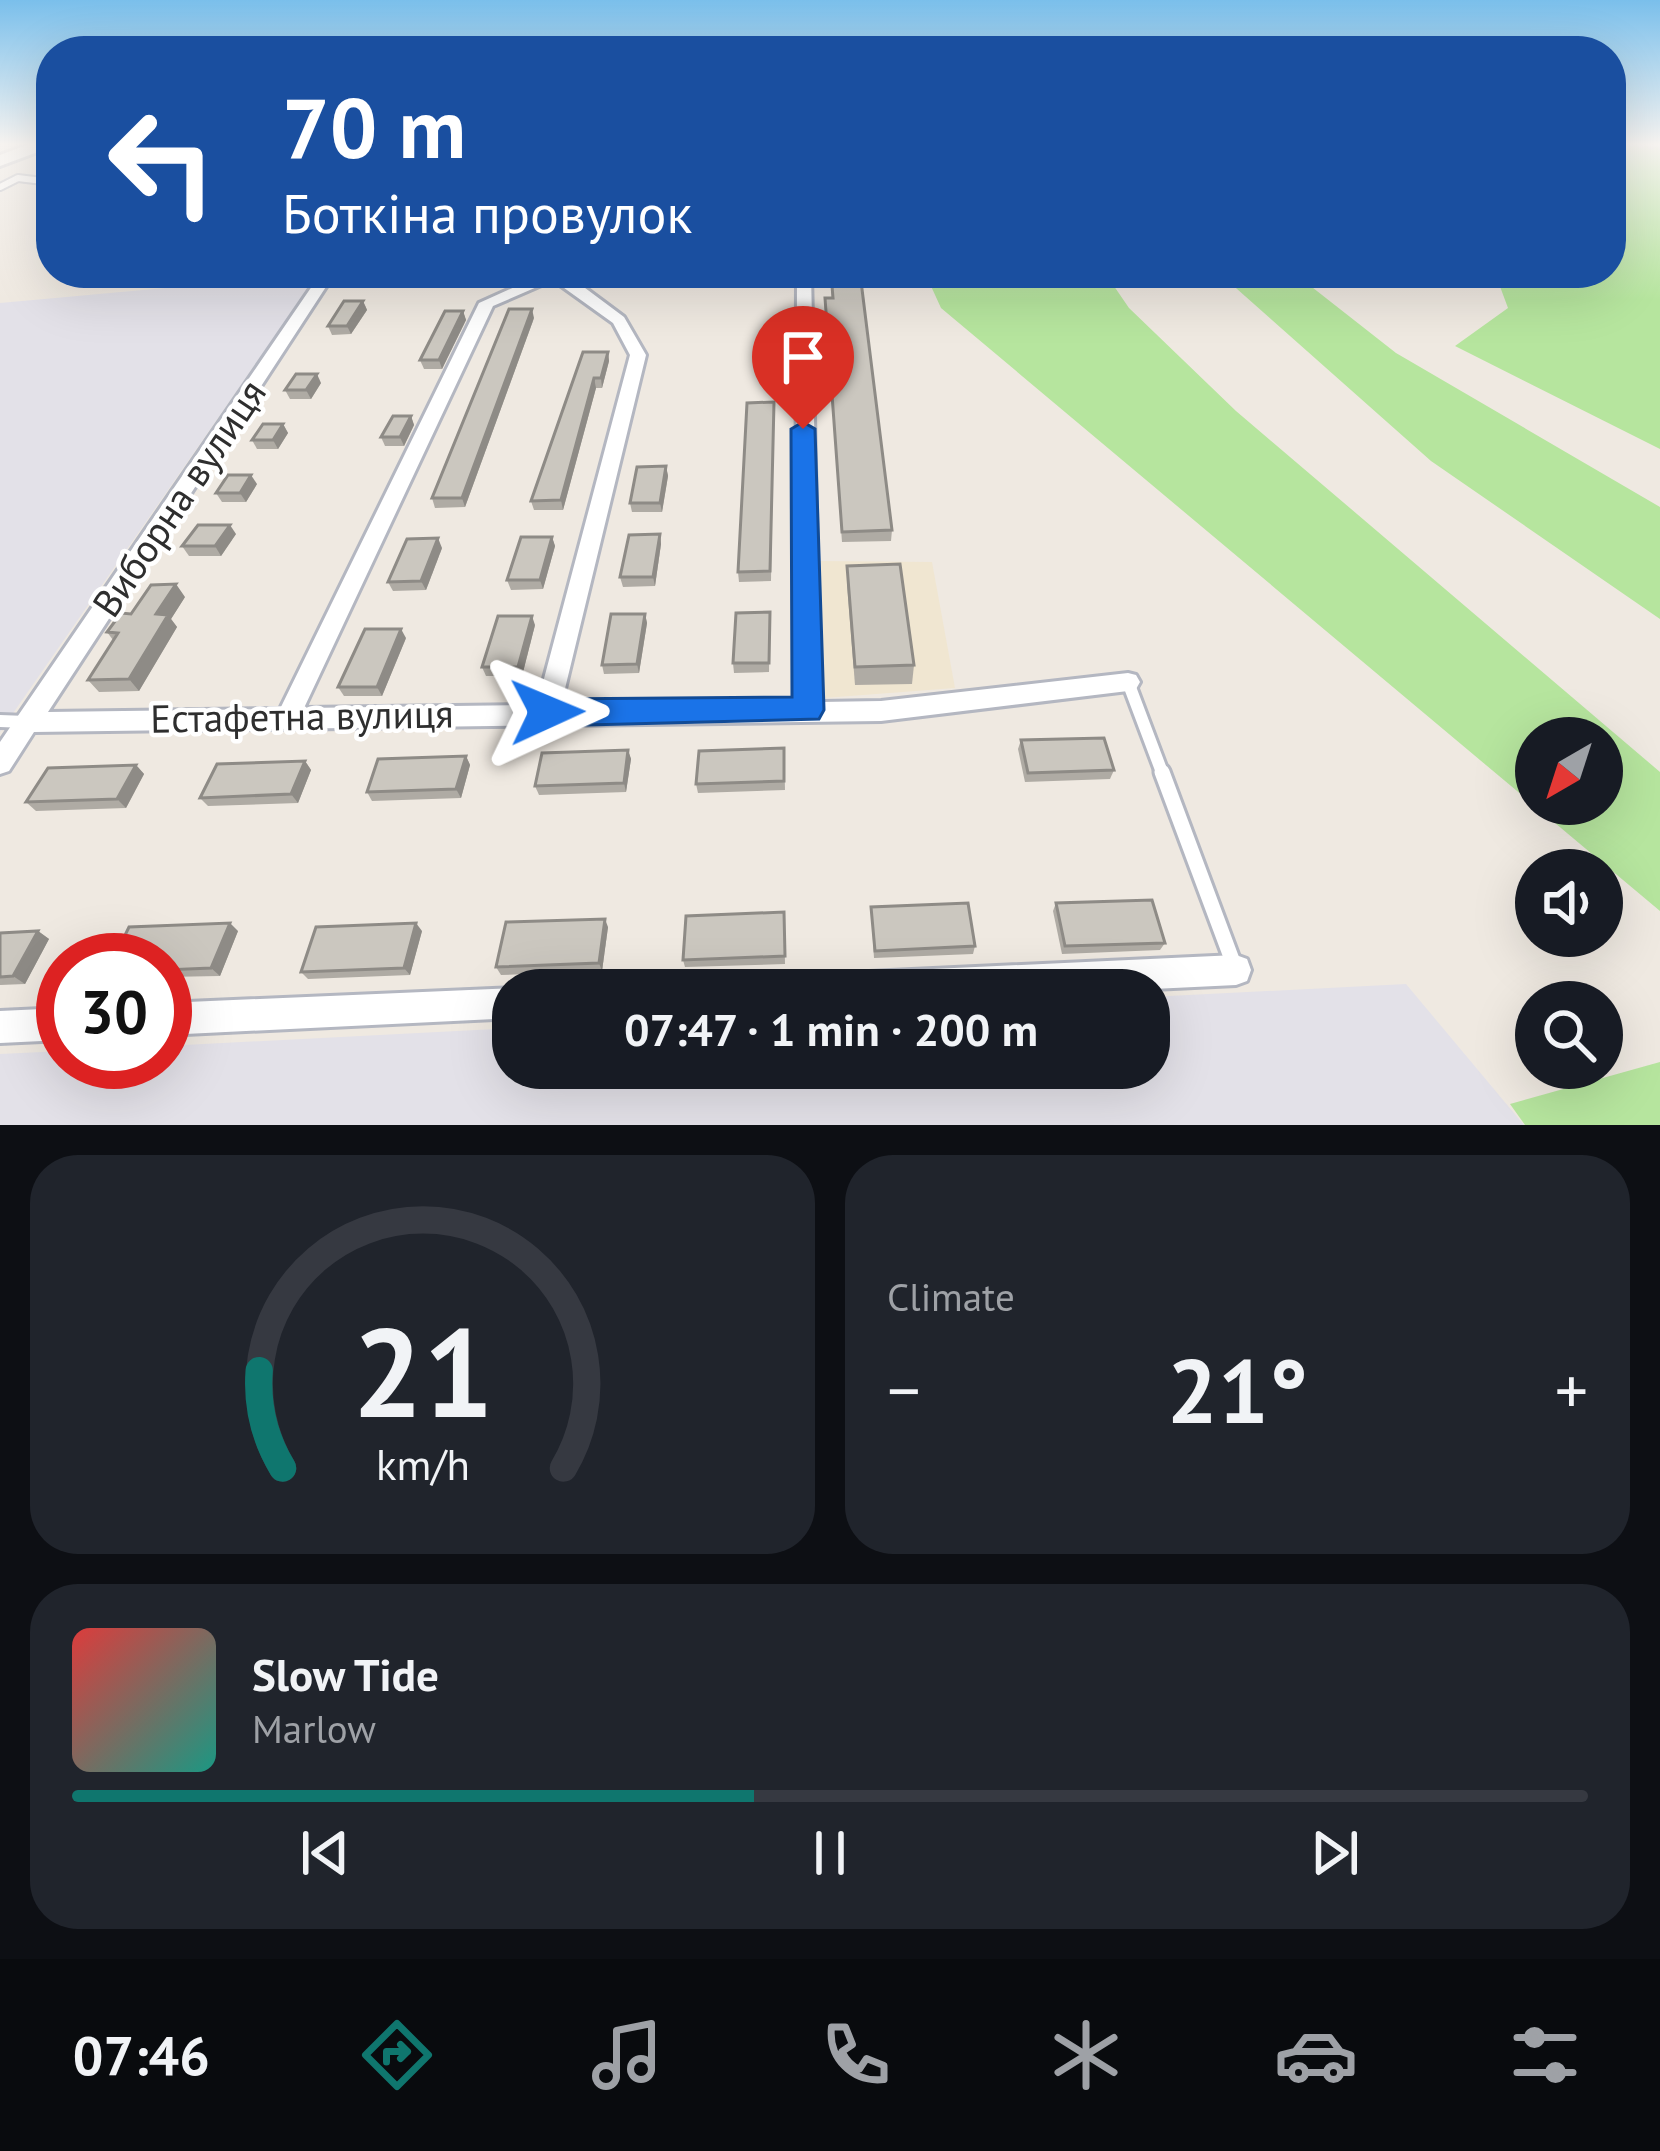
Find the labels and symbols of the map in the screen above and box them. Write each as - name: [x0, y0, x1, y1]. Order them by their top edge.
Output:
- pin: [752, 306, 854, 429]
- street label: Виборна вулиця: [80, 369, 277, 626]
- position arrow: [484, 649, 610, 775]
- street label: Естафетна вулиця: [150, 687, 454, 744]
- north arrow: [1515, 717, 1623, 825]
- speed limit sign: 30: [36, 933, 192, 1089]

